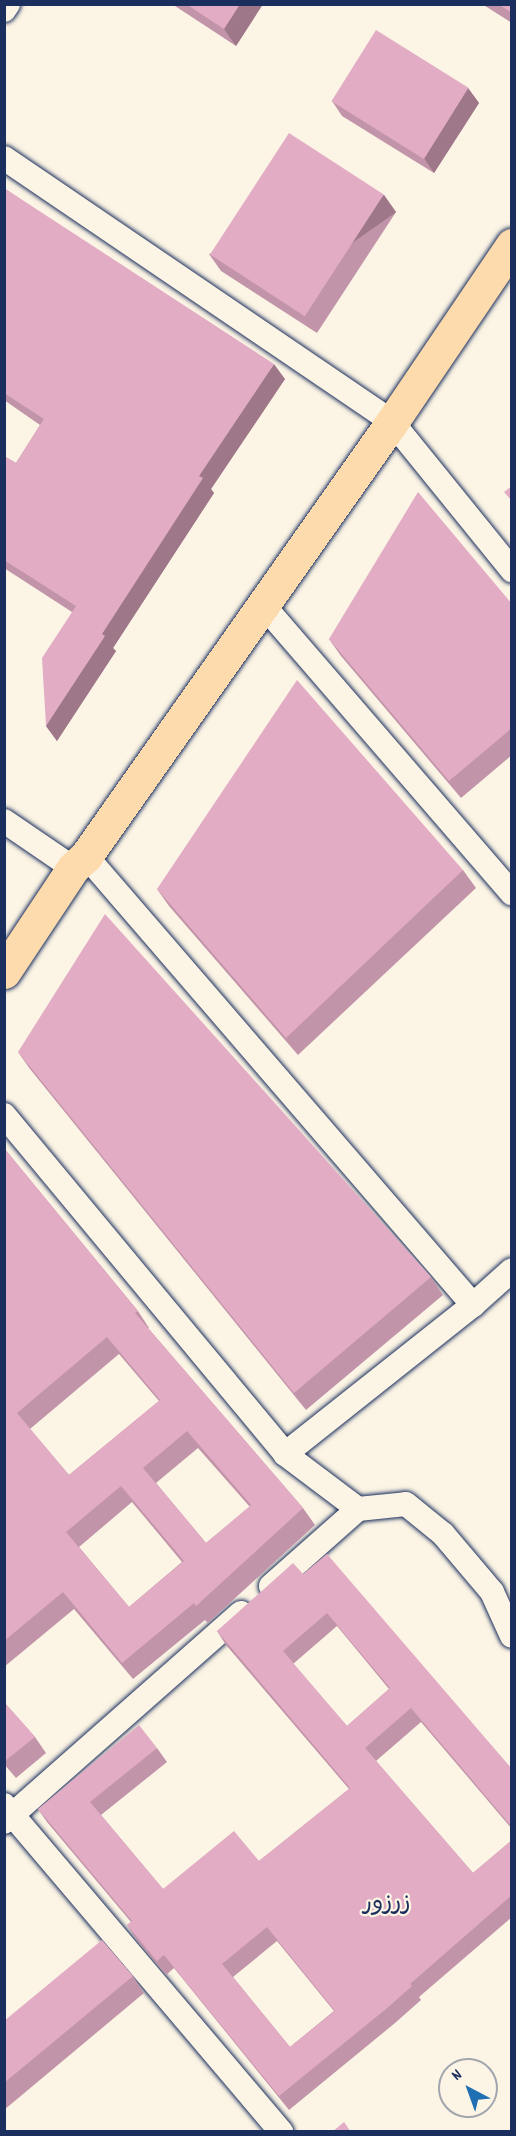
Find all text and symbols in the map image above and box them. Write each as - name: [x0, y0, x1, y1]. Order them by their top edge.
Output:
- district label: زرزور: [363, 1891, 411, 1919]
- north arrow: [438, 2058, 498, 2118]
- text: N: [447, 2064, 468, 2087]

